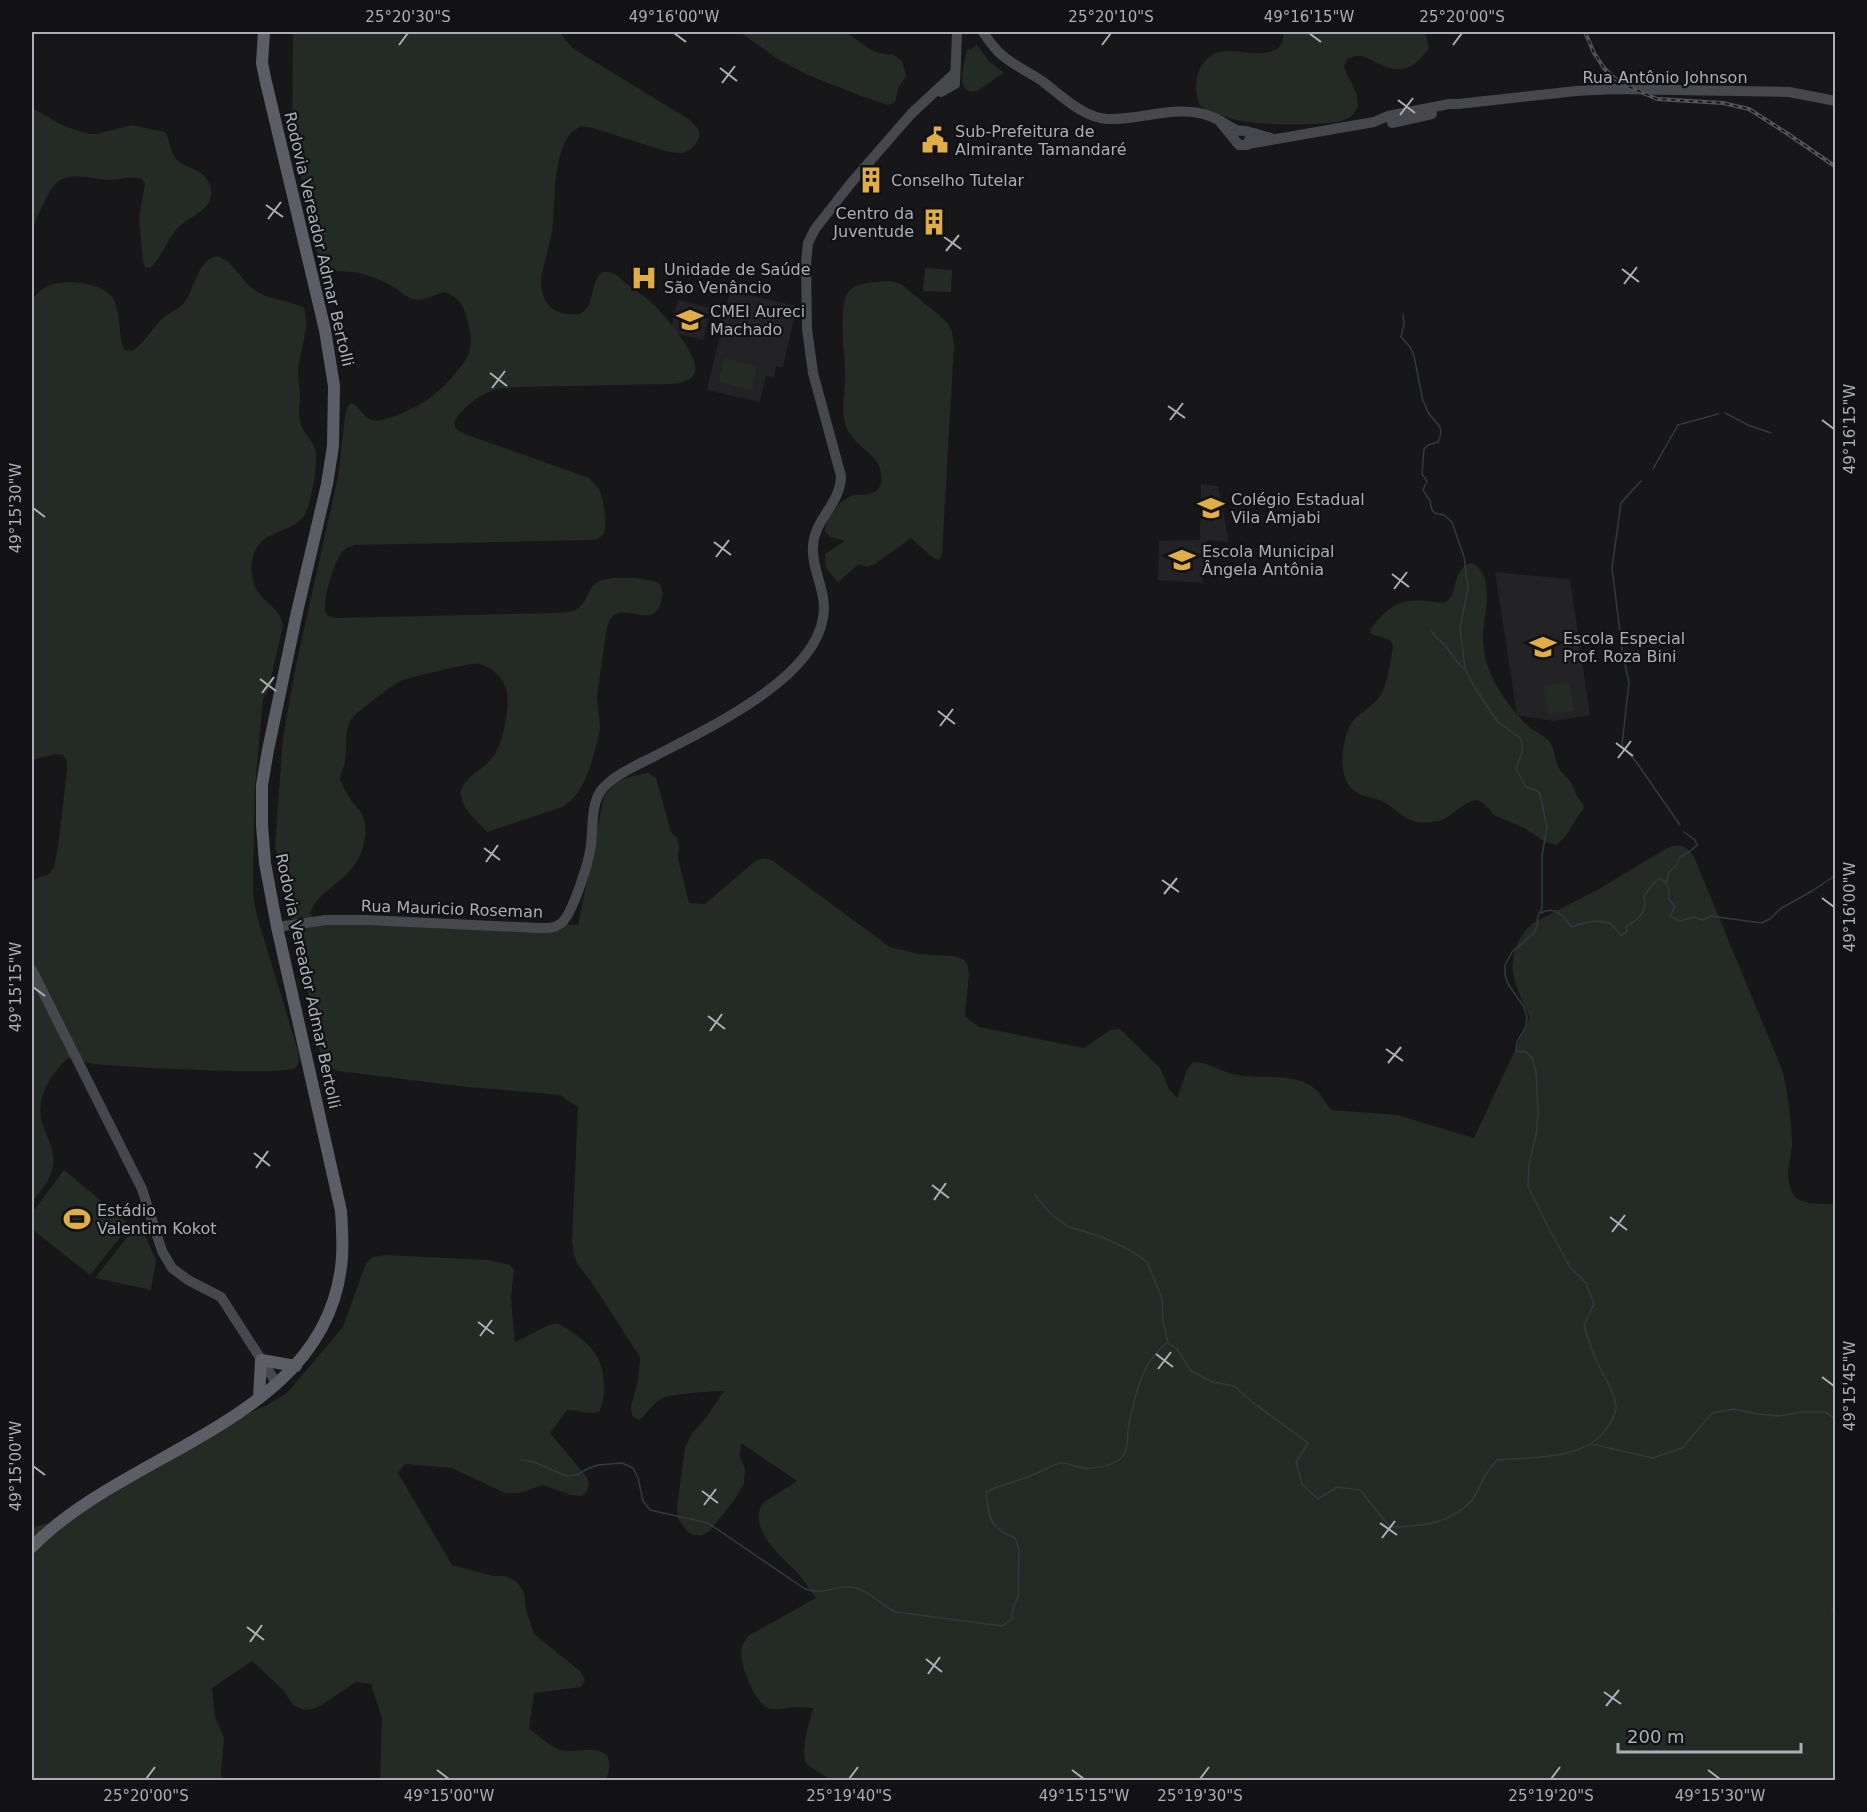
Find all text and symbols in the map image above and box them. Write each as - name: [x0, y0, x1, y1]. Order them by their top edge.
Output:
- text: 25°20'30"S: [365, 8, 451, 26]
- text: 49°16'00"W: [629, 8, 719, 26]
- text: 25°20'10"S: [1068, 8, 1154, 26]
- text: 49°16'15"W: [1264, 8, 1354, 26]
- text: 25°20'00"S: [1419, 8, 1505, 26]
- street label: Rua Antônio Johnson: [1582, 68, 1748, 87]
- street label: Rodovia Vereador Admar Bertolli: [280, 110, 358, 368]
- place label: Sub-Prefeitura de Almirante Tamandaré: [955, 122, 1127, 159]
- public building icon: Sub-Prefeitura de Almirante Tamandaré: [920, 125, 950, 155]
- building icon: Conselho Tutelar: [856, 165, 886, 195]
- place label: Conselho Tutelar: [891, 171, 1025, 190]
- place label: Centro da Juventude: [832, 204, 914, 241]
- building icon: Centro da Juventude: [919, 207, 949, 237]
- place label: Unidade de Saúde São Venâncio: [664, 260, 811, 297]
- hospital icon: Unidade de Saúde São Venâncio: [629, 263, 659, 293]
- place label: CMEI Aureci Machado: [710, 302, 805, 339]
- school or university icon: CMEI Aureci Machado: [675, 305, 705, 335]
- text: 49°16'15"W: [1841, 384, 1859, 474]
- text: 49°15'30"W: [7, 463, 25, 553]
- place label: Colégio Estadual Vila Amjabi: [1231, 490, 1365, 527]
- school or university icon: Colégio Estadual Vila Amjabi: [1196, 493, 1226, 523]
- place label: Escola Municipal Ângela Antônia: [1202, 542, 1335, 579]
- school or university icon: Escola Municipal Ângela Antônia: [1167, 545, 1197, 575]
- place label: Escola Especial Prof. Roza Bini: [1563, 629, 1685, 666]
- school or university icon: Escola Especial Prof. Roza Bini: [1528, 632, 1558, 662]
- street label: Rodovia Vereador Admar Bertolli: [272, 852, 344, 1110]
- text: 49°16'00"W: [1841, 862, 1859, 952]
- street label: Rua Mauricio Roseman: [361, 896, 543, 922]
- text: 49°15'15"W: [7, 942, 25, 1032]
- place label: Estádio Valentim Kokot: [97, 1201, 217, 1238]
- sports icon: Estádio Valentim Kokot: [62, 1204, 92, 1234]
- text: 49°15'45"W: [1841, 1341, 1859, 1431]
- text: 49°15'00"W: [7, 1421, 25, 1511]
- scale bar: [1618, 1716, 1801, 1754]
- text: 200 m: [1627, 1726, 1685, 1747]
- text: 25°20'00"S: [103, 1787, 189, 1805]
- text: 49°15'00"W: [404, 1787, 494, 1805]
- text: 25°19'40"S: [806, 1787, 892, 1805]
- text: 49°15'15"W: [1039, 1787, 1129, 1805]
- text: 25°19'30"S: [1157, 1787, 1243, 1805]
- text: 25°19'20"S: [1508, 1787, 1594, 1805]
- text: 49°15'30"W: [1675, 1787, 1765, 1805]

